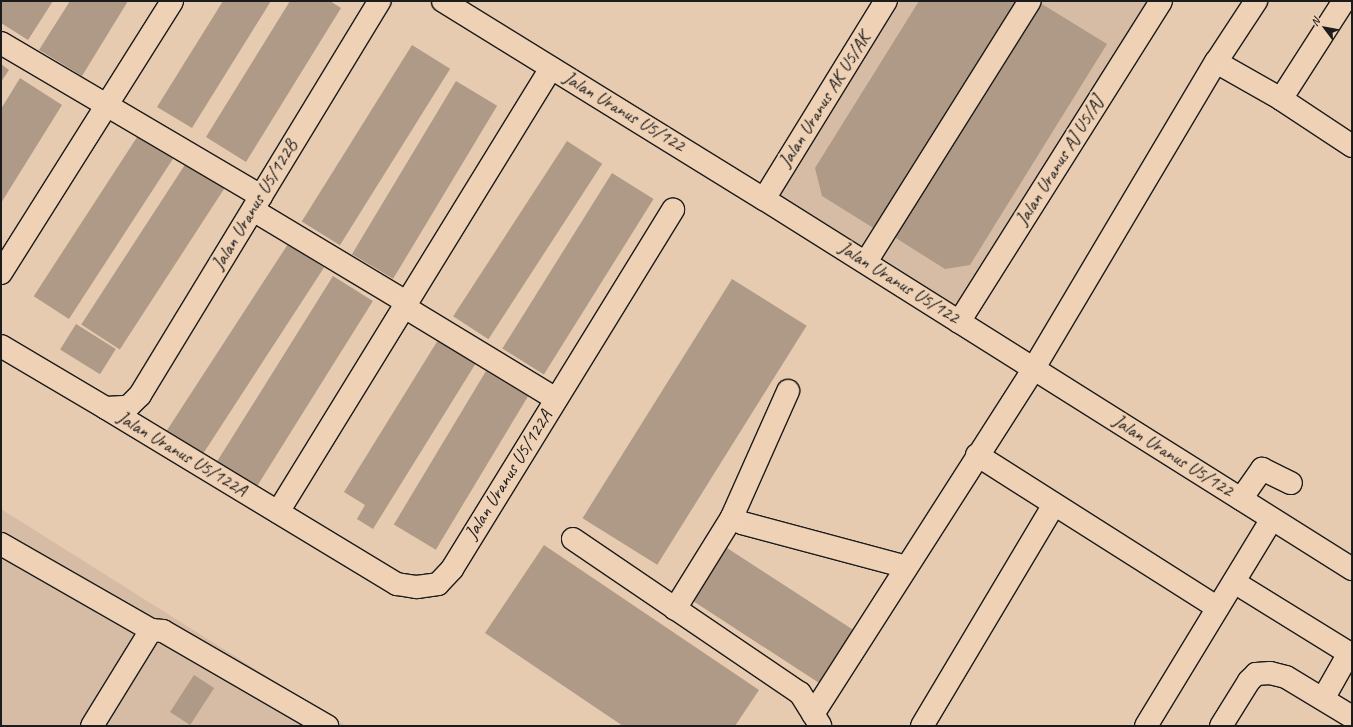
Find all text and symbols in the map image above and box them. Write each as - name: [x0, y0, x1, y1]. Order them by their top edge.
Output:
- north arrow: [1305, 8, 1345, 48]
- text: N: [1307, 15, 1323, 28]
- street label: Jalan Uranus AK U5/AK: [774, 28, 876, 172]
- street label: Jalan Uranus U5/122: [559, 67, 689, 157]
- street label: Jalan Uranus AJ U5/AJ: [1011, 92, 1109, 230]
- street label: Jalan Uranus U5/122B: [207, 135, 303, 275]
- street label: Jalan Uranus U5/122: [834, 237, 964, 329]
- street label: Jalan Uranus U5/122A: [113, 406, 251, 502]
- street label: Jalan Uranus U5/122A: [460, 406, 558, 544]
- street label: Jalan Uranus U5/122: [1108, 410, 1238, 502]

